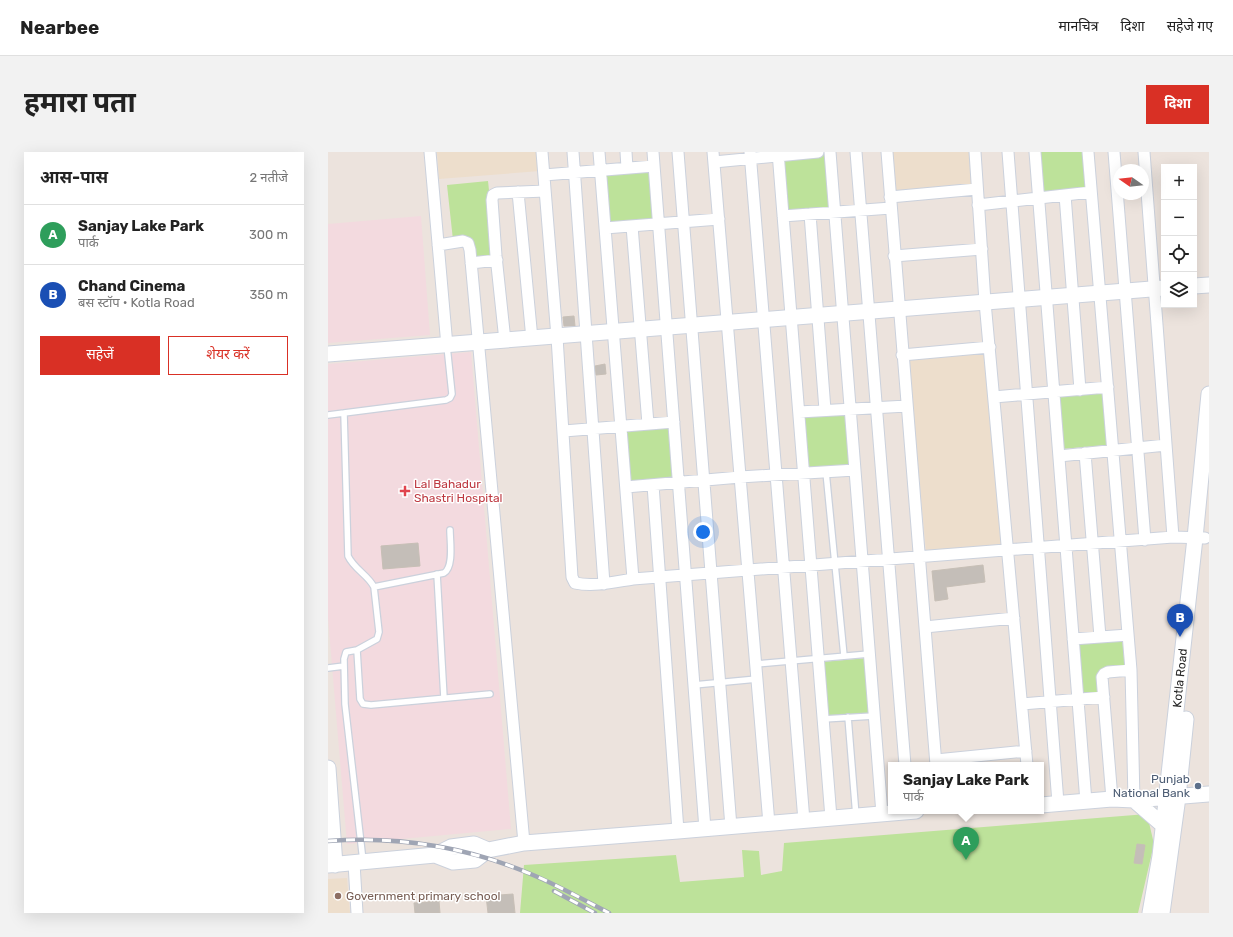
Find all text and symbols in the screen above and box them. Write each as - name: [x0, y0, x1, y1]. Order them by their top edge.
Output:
- text: Nearbee: [20, 16, 99, 39]
- text: मानचित्र: [1058, 18, 1098, 35]
- text: दिशा: [1120, 18, 1145, 35]
- text: सहेजे गए: [1167, 18, 1213, 35]
- button: दिशा: [1146, 85, 1209, 124]
- text: हमारा पता: [24, 86, 136, 119]
- north arrow: [1113, 164, 1149, 200]
- map controls: [1161, 164, 1197, 308]
- button: +: [1161, 164, 1197, 200]
- text: आस-पास: [40, 167, 108, 187]
- text: 2 नतीजे: [250, 170, 288, 185]
- button: −: [1161, 200, 1197, 236]
- text: Sanjay Lake Park: [78, 217, 204, 235]
- text: A: [48, 227, 58, 242]
- text: 300 m: [249, 227, 288, 242]
- text: पार्क: [78, 235, 99, 250]
- button: locate: [1161, 236, 1197, 272]
- button: layers: [1161, 272, 1197, 308]
- text: Chand Cinema: [78, 277, 185, 295]
- text: B: [48, 287, 58, 302]
- text: 350 m: [249, 287, 288, 302]
- text: बस स्टॉप · Kotla Road: [78, 295, 195, 310]
- button: सहेजें: [40, 336, 160, 375]
- button: शेयर करें: [168, 336, 288, 375]
- place label: Lal Bahadur Shastri Hospital: [414, 477, 503, 505]
- marker: Lal Bahadur Shastri Hospital: [399, 485, 411, 497]
- your location: [693, 522, 713, 542]
- pin: B: [1167, 604, 1193, 637]
- street label: Kotla Road: [1170, 648, 1190, 708]
- popup: [888, 762, 1044, 814]
- text: Sanjay Lake Park: [903, 771, 1029, 789]
- place label: Punjab National Bank: [1113, 772, 1191, 800]
- marker: Punjab National Bank: [1193, 781, 1203, 791]
- text: पार्क: [903, 789, 924, 804]
- pin: A: [953, 827, 979, 860]
- place label: Government primary school: [346, 889, 501, 903]
- marker: Government primary school: [333, 891, 343, 901]

